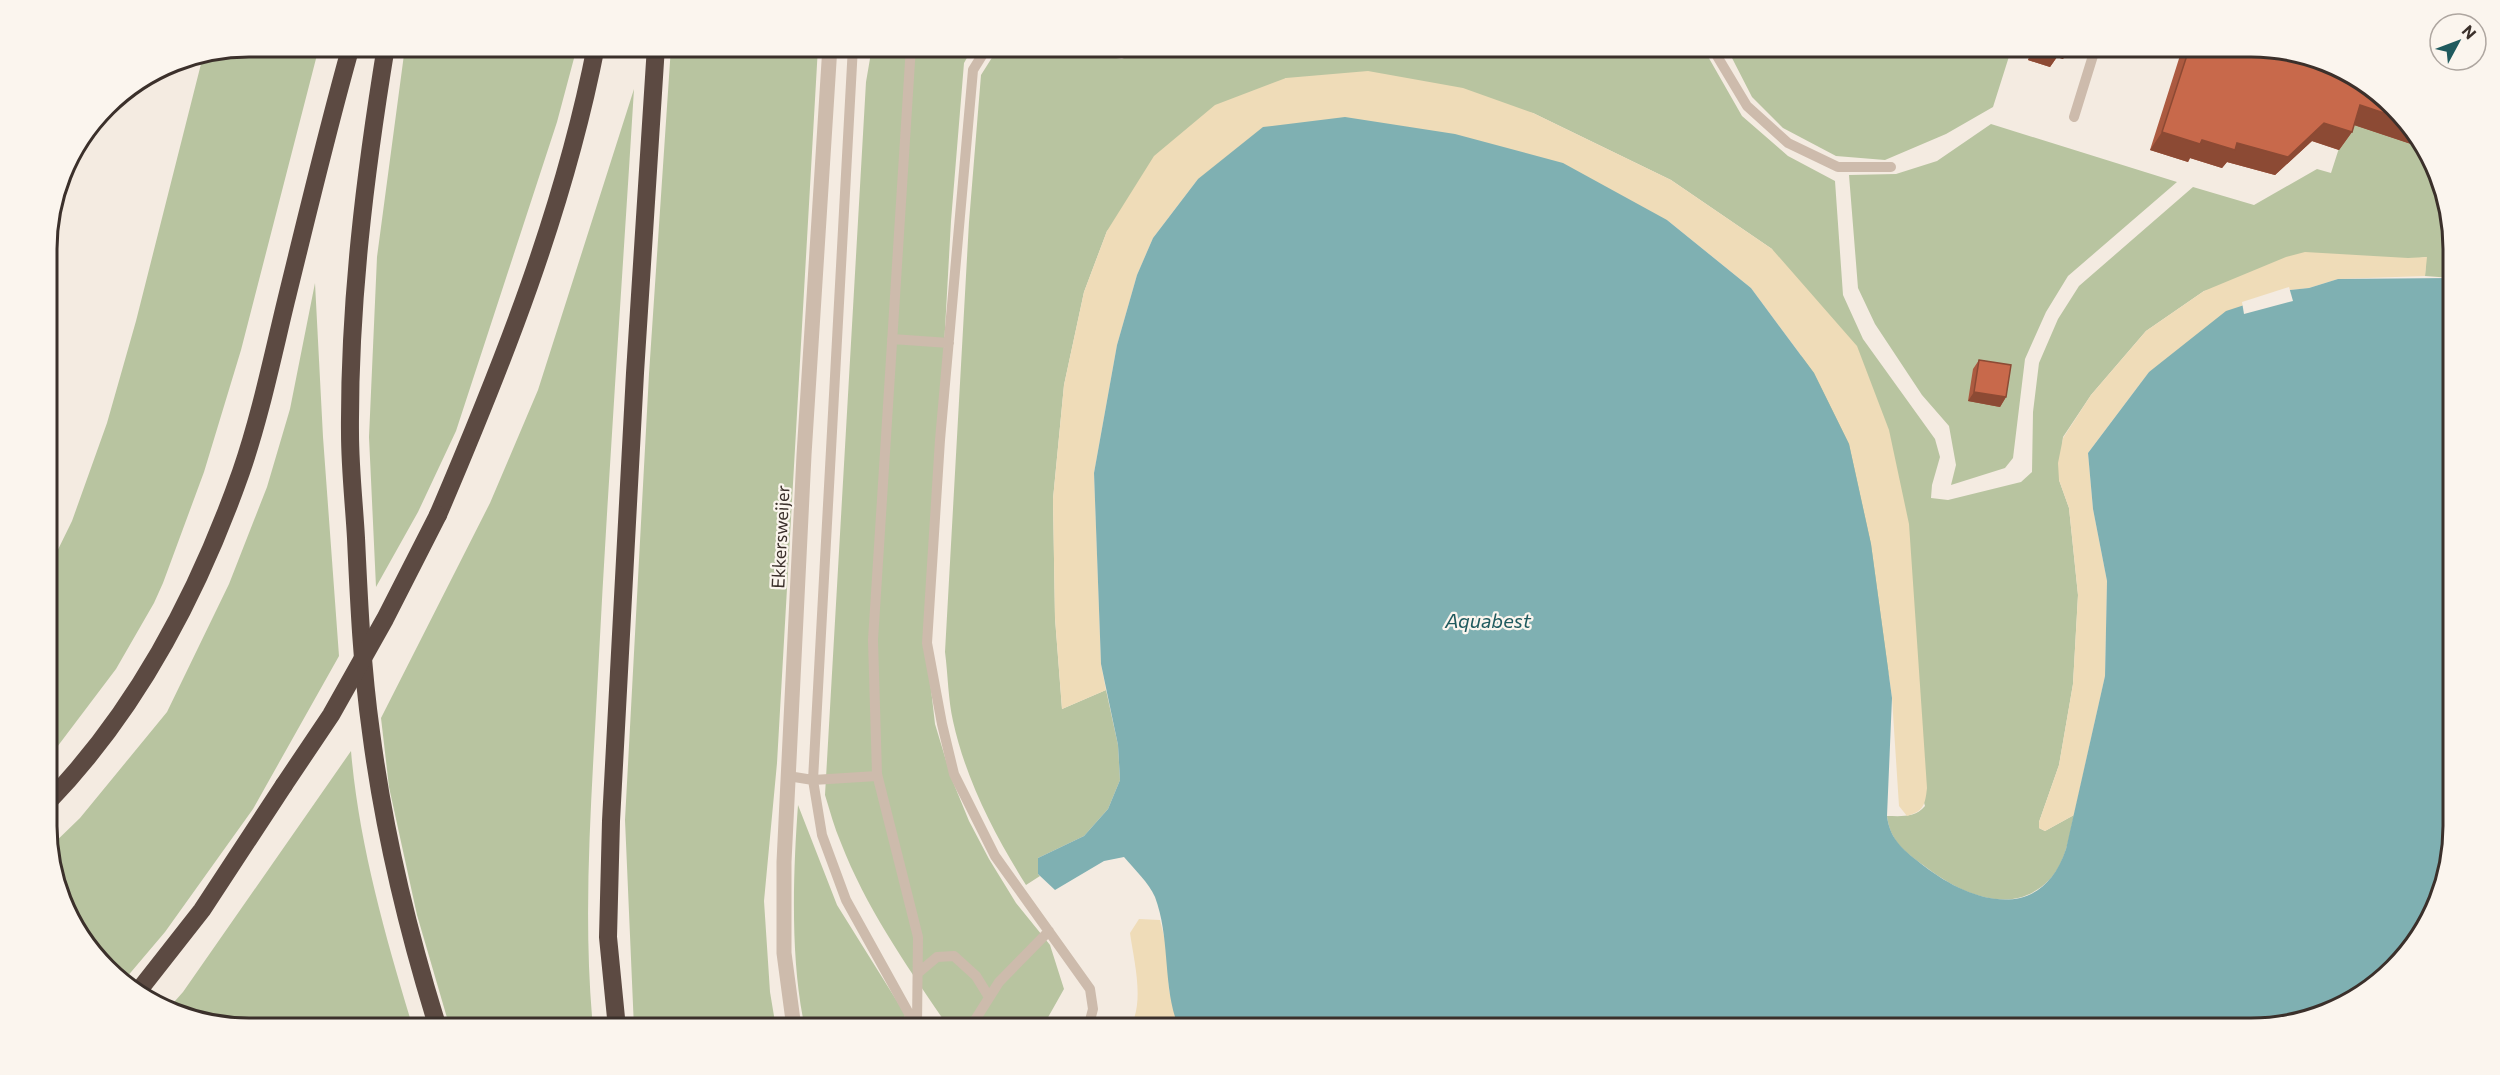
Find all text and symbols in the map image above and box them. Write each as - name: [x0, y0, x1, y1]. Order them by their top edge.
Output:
- north arrow: [2428, 12, 2488, 72]
- text: N: [2459, 21, 2481, 43]
- street label: Ekkersweijer: [766, 485, 794, 589]
- water label: Aquabest: [1444, 608, 1532, 632]

